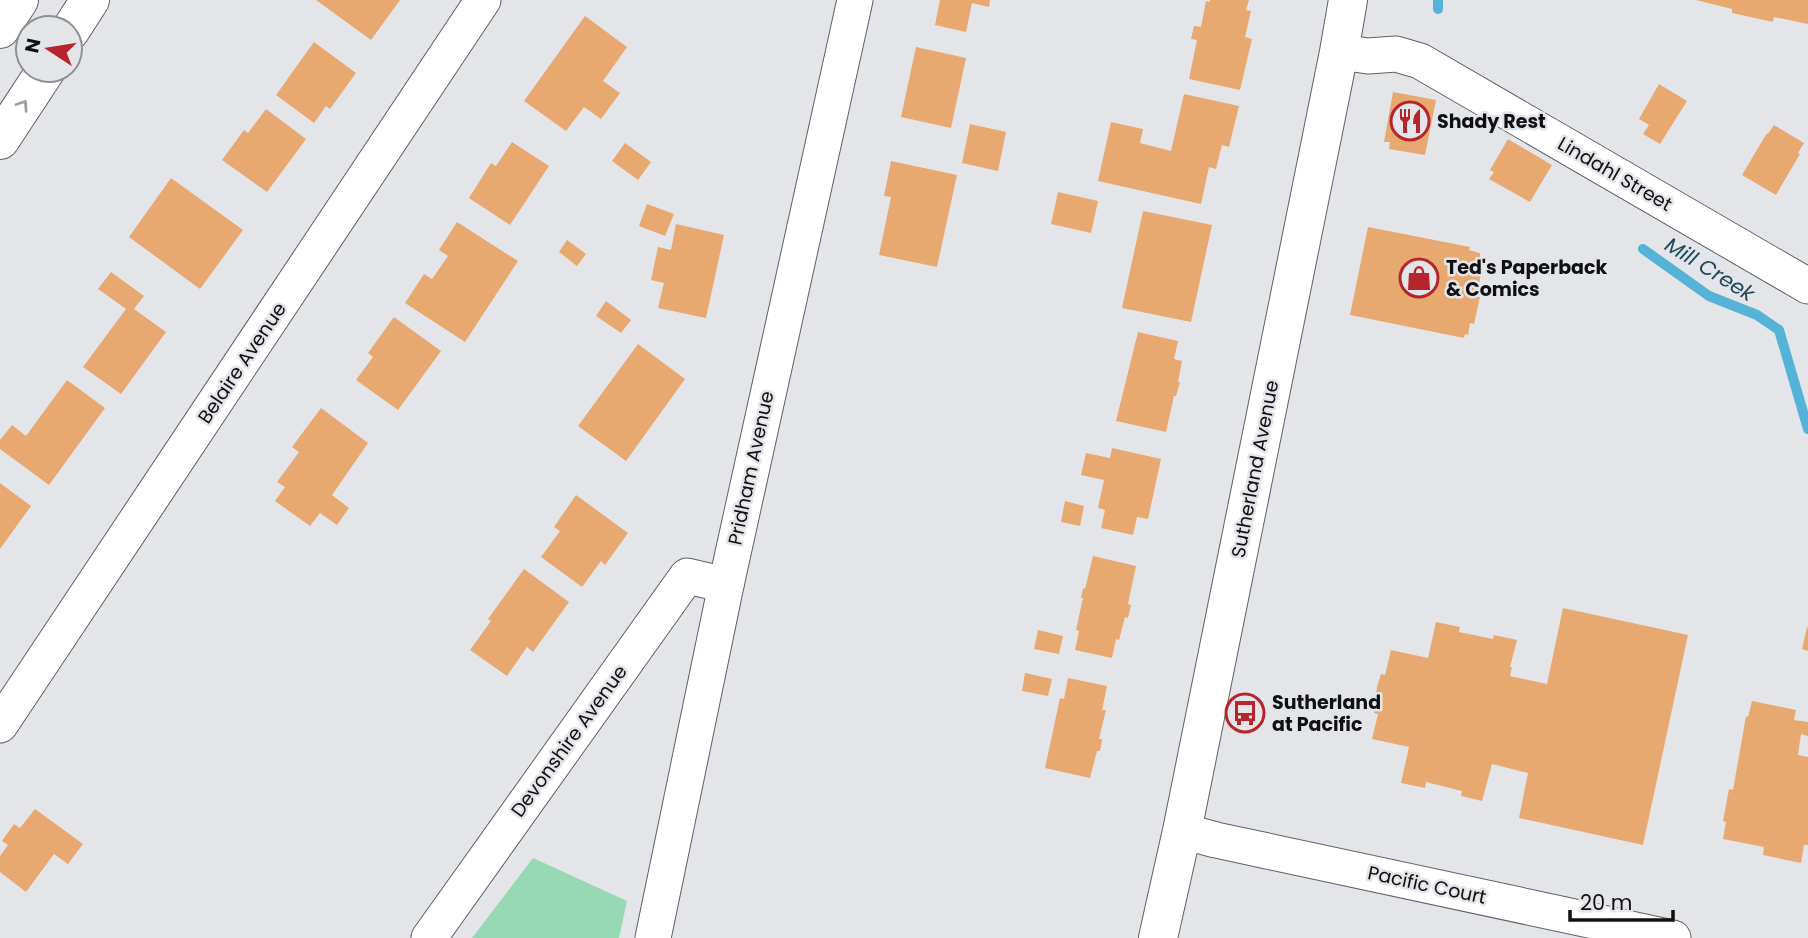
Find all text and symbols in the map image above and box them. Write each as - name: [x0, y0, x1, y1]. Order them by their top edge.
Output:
- north arrow: [14, 14, 84, 84]
- text: N: [18, 36, 48, 55]
- one-way arrow: [15, 100, 27, 113]
- restaurant icon: Shady Rest: [1389, 100, 1431, 142]
- place label: Shady Rest: [1437, 108, 1546, 135]
- street label: Lindahl Street: [1553, 130, 1677, 218]
- water label: Mill Creek: [1660, 230, 1761, 309]
- place label: Ted's Paperback & Comics: [1446, 254, 1607, 303]
- shop icon: Ted's Paperback & Comics: [1398, 257, 1440, 299]
- street label: Belaire Avenue: [191, 297, 293, 429]
- street label: Sutherland Avenue: [1225, 378, 1285, 560]
- street label: Pridham Avenue: [722, 389, 780, 547]
- street label: Devonshire Avenue: [505, 659, 633, 823]
- place label: Sutherland at Pacific: [1272, 689, 1381, 738]
- bus stop icon: Sutherland at Pacific: [1224, 692, 1266, 734]
- street label: Pacific Court: [1365, 859, 1489, 911]
- scale bar: [1570, 878, 1673, 922]
- text: 20 m: [1580, 888, 1633, 917]

